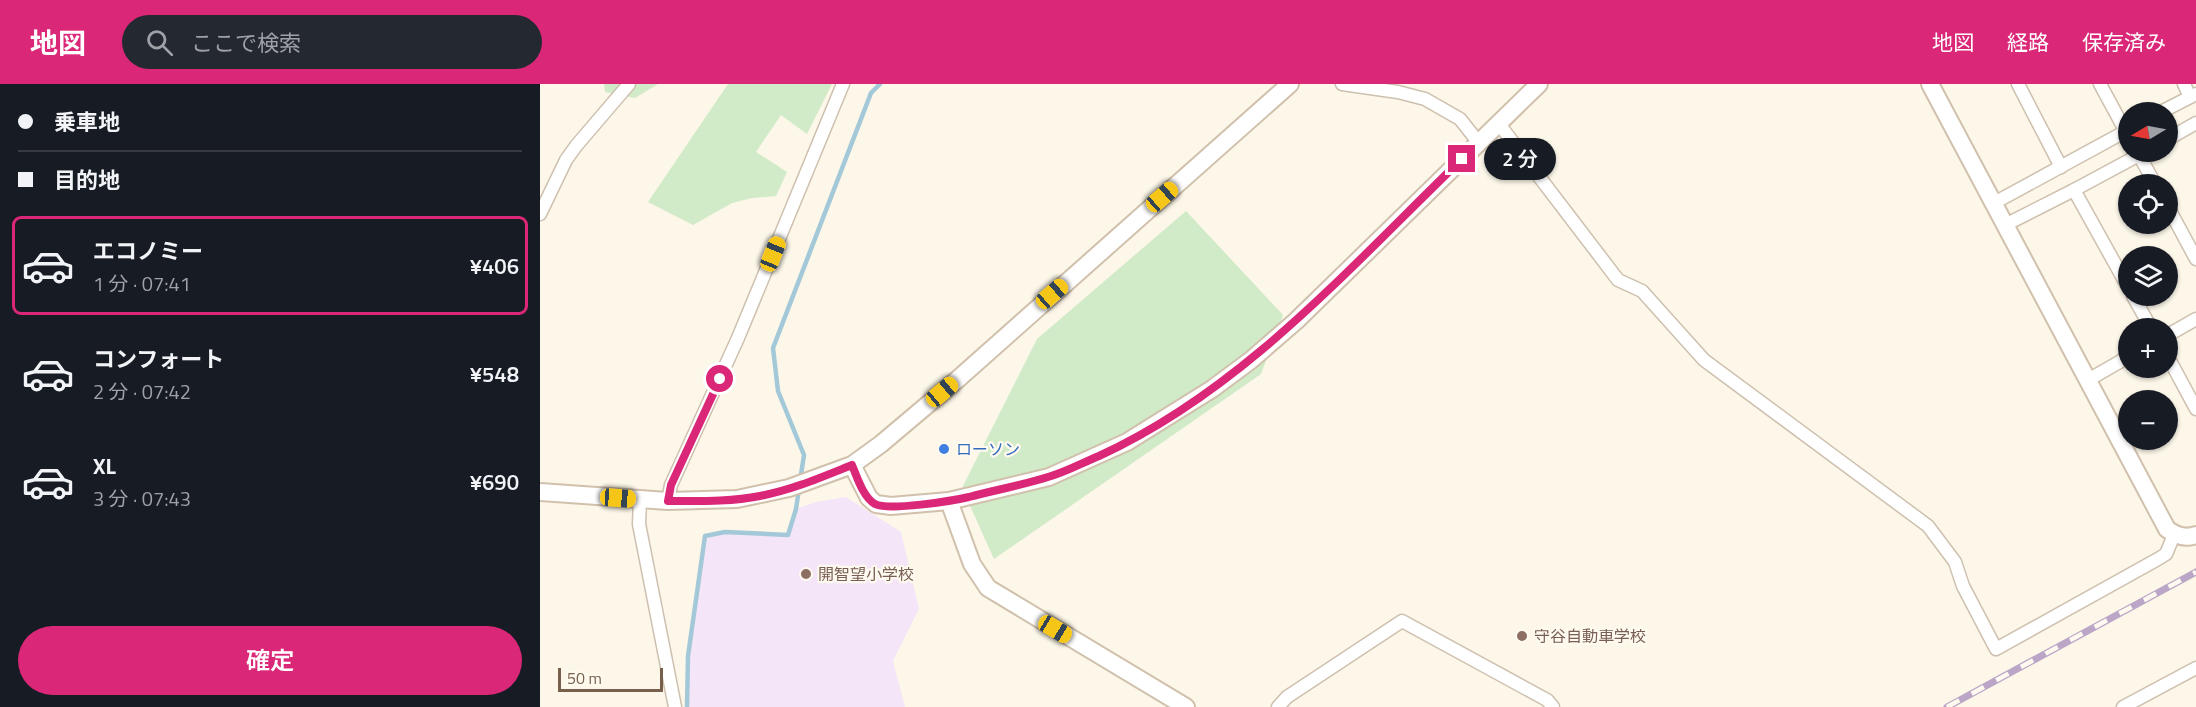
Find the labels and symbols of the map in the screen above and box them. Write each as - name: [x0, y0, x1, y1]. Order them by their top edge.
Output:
- north arrow: [2118, 102, 2178, 162]
- callout: 2 分: [1483, 138, 1555, 180]
- route end: [1448, 145, 1475, 172]
- car: [1143, 178, 1181, 216]
- car: [758, 234, 788, 274]
- car: [1033, 275, 1071, 313]
- route start: [706, 365, 733, 392]
- car: [922, 374, 962, 410]
- place label: ローソン: [956, 437, 1020, 461]
- marker: ローソン: [937, 442, 951, 456]
- car: [599, 488, 637, 508]
- place label: 開智望小学校: [818, 562, 914, 586]
- marker: 開智望小学校: [799, 567, 813, 581]
- car: [1035, 612, 1075, 646]
- place label: 守谷自動車学校: [1534, 624, 1646, 648]
- marker: 守谷自動車学校: [1515, 629, 1529, 643]
- scale bar: [558, 665, 663, 692]

